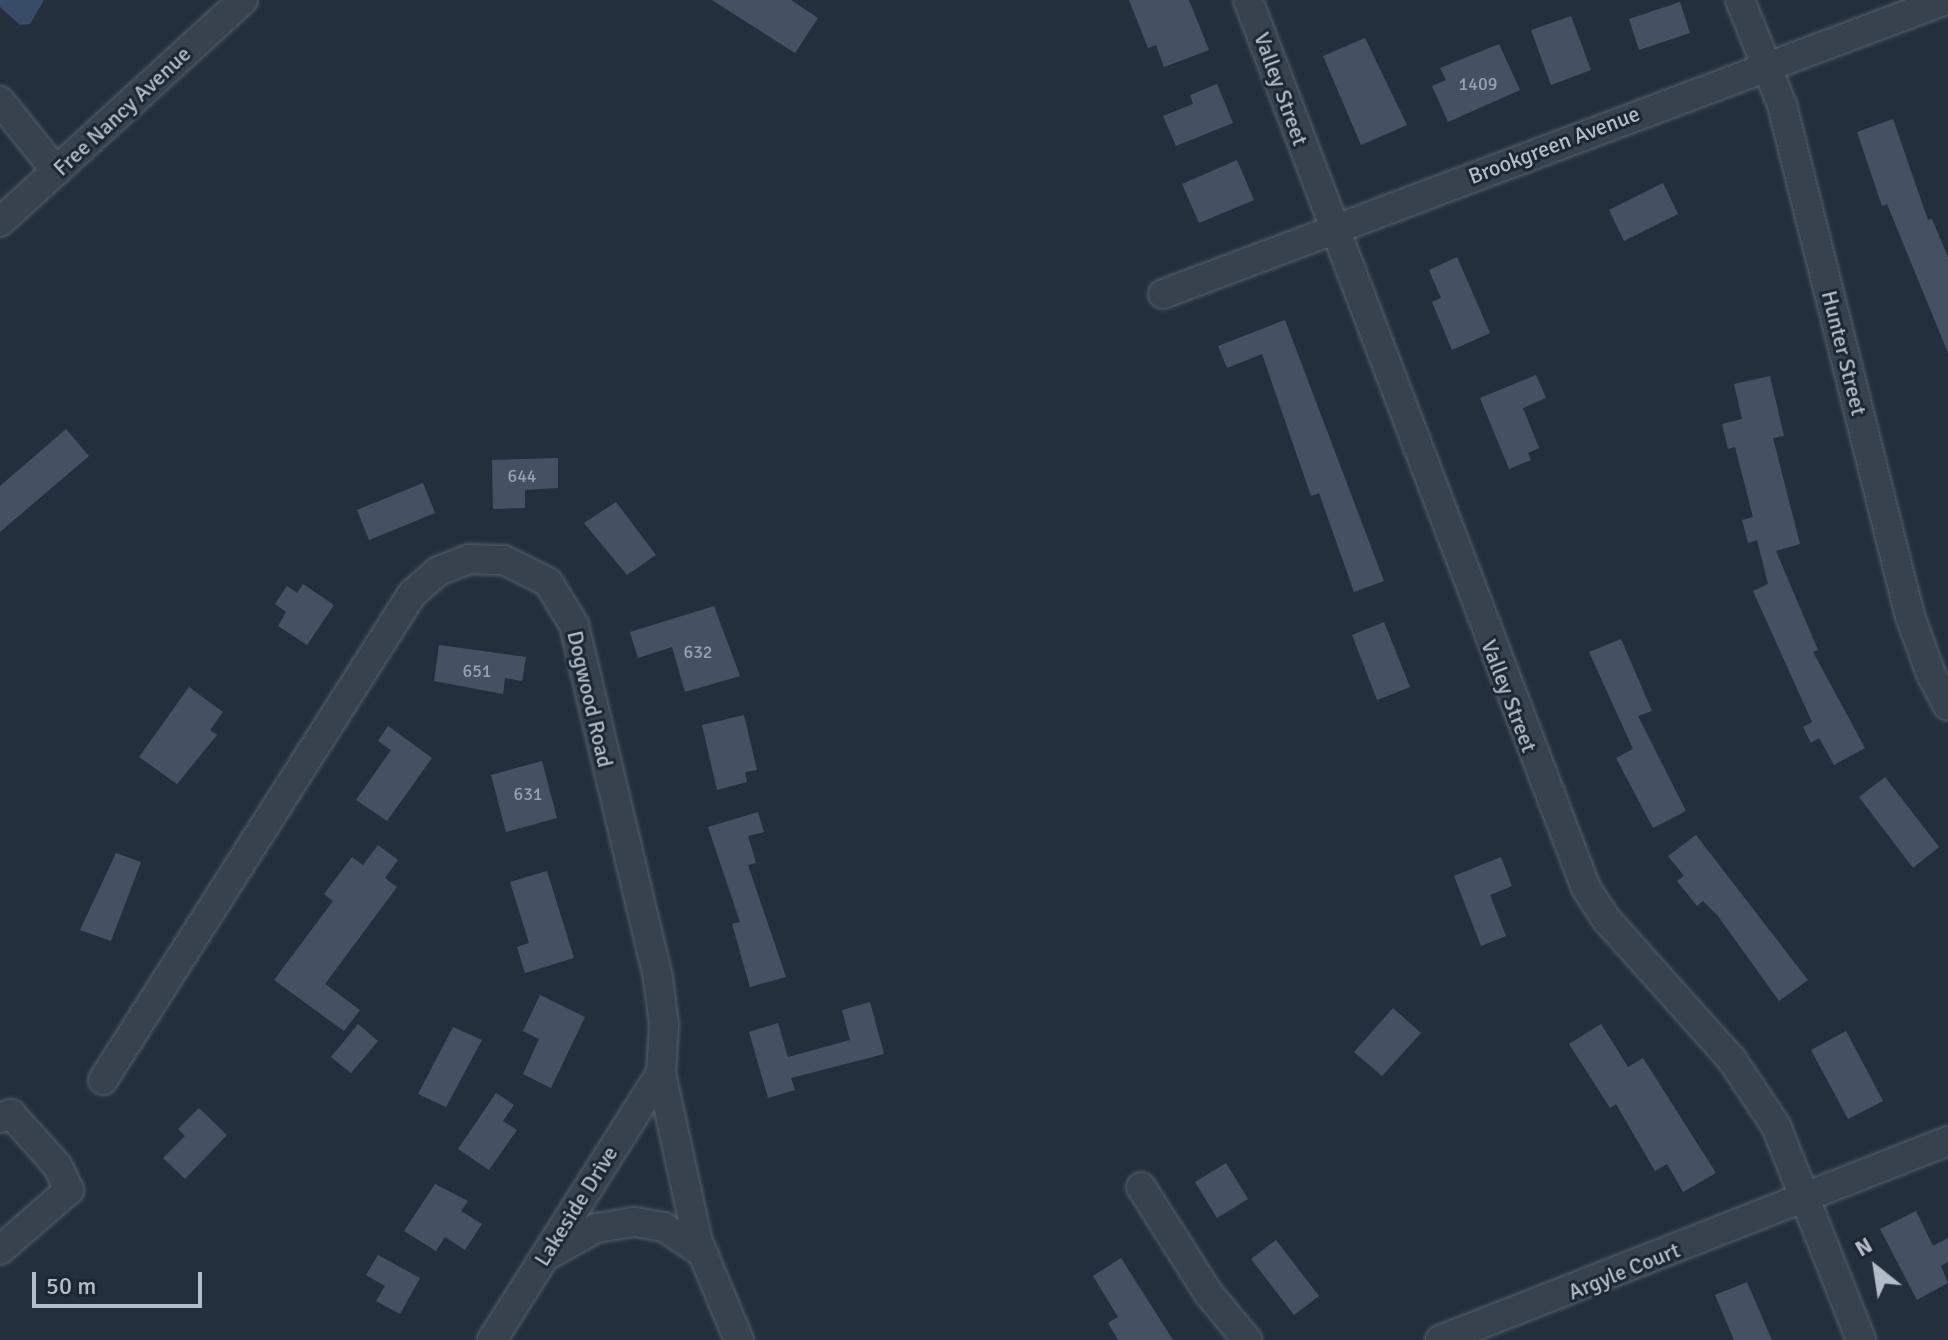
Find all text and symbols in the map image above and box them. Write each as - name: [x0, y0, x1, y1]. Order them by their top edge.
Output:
- street label: Valley Street: [1248, 29, 1314, 149]
- street label: Free Nancy Avenue: [48, 41, 196, 181]
- house number: 1409: [1459, 73, 1497, 95]
- street label: Brookgreen Avenue: [1465, 100, 1643, 190]
- street label: Hunter Street: [1816, 288, 1872, 418]
- house number: 644: [507, 465, 537, 487]
- street label: Dogwood Road: [561, 628, 619, 770]
- street label: Valley Street: [1475, 636, 1543, 756]
- house number: 632: [683, 641, 713, 663]
- house number: 651: [462, 660, 492, 682]
- house number: 631: [513, 783, 543, 805]
- street label: Lakeside Drive: [529, 1141, 623, 1271]
- north arrow: [1836, 1228, 1916, 1308]
- text: N: [1850, 1231, 1877, 1262]
- street label: Argyle Court: [1564, 1237, 1684, 1305]
- scale bar: [36, 1256, 206, 1306]
- text: 50 m: [46, 1271, 96, 1301]

